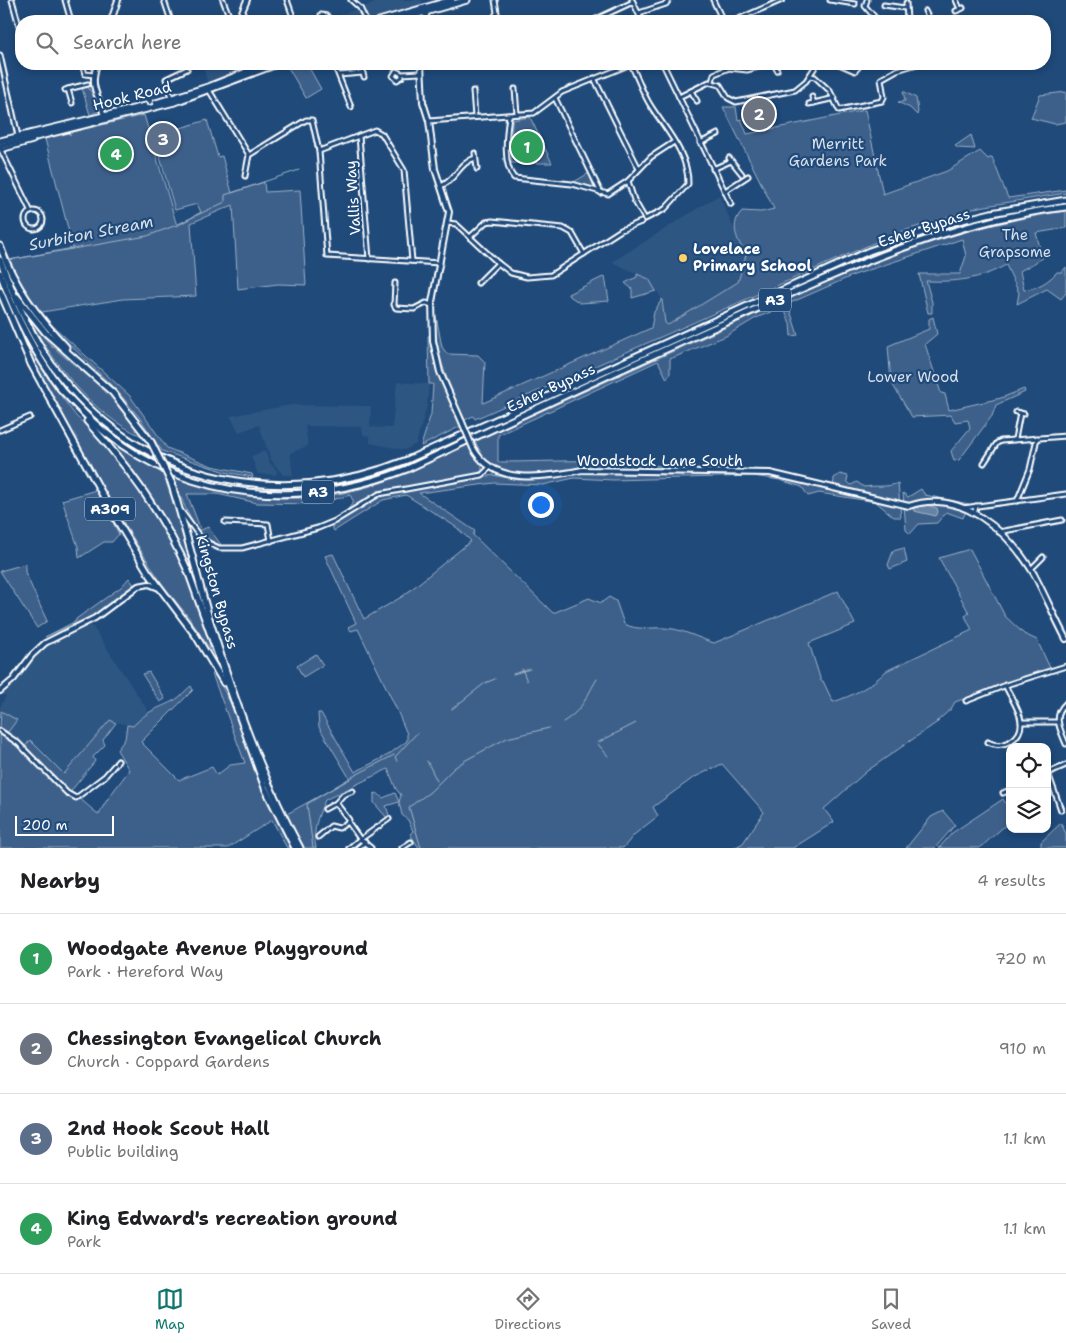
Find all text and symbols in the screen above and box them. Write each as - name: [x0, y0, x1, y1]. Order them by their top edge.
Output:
- search box: [15, 15, 1051, 70]
- icon: search: [33, 29, 61, 57]
- text: Search here: [73, 30, 182, 55]
- street label: Hook Road: [91, 76, 174, 115]
- pin: 2: [743, 95, 775, 133]
- pin: 3: [147, 120, 179, 158]
- pin: 1: [511, 128, 543, 166]
- park label: Merritt Gardens Park: [789, 134, 887, 171]
- pin: 4: [100, 135, 132, 173]
- street label: Vallis Way: [340, 160, 366, 236]
- street label: Esher Bypass: [875, 204, 973, 252]
- water label: Surbiton Stream: [27, 211, 155, 255]
- park label: The Grapsome: [979, 225, 1051, 262]
- place label: Lovelace Primary School: [693, 239, 812, 276]
- marker: Lovelace Primary School: [677, 252, 689, 264]
- road number: A3: [759, 288, 791, 312]
- street label: Esher Bypass: [503, 359, 599, 417]
- park label: Lower Wood: [867, 367, 959, 387]
- street label: Woodstock Lane South: [577, 451, 743, 471]
- road number: A3: [302, 481, 334, 504]
- your location: [528, 492, 554, 518]
- road number: A309: [85, 498, 135, 520]
- street label: Kingston Bypass: [191, 533, 243, 651]
- map controls: [1006, 743, 1051, 833]
- button: locate: [1006, 743, 1051, 788]
- button: layers: [1006, 788, 1051, 833]
- scale bar: [15, 813, 114, 836]
- text: 200 m: [22, 816, 68, 834]
- text: Nearby: [20, 867, 100, 895]
- text: 4 results: [977, 870, 1046, 891]
- text: Woodgate Avenue Playground: [67, 936, 368, 961]
- text: 1: [32, 948, 40, 969]
- text: 720 m: [995, 948, 1046, 969]
- text: Park · Hereford Way: [67, 961, 224, 982]
- text: Chessington Evangelical Church: [67, 1026, 382, 1051]
- text: 2: [30, 1038, 42, 1059]
- text: 910 m: [999, 1038, 1046, 1059]
- text: Church · Coppard Gardens: [67, 1051, 270, 1072]
- text: 2nd Hook Scout Hall: [67, 1116, 270, 1141]
- text: 3: [30, 1128, 42, 1149]
- text: 1.1 km: [1003, 1128, 1046, 1149]
- text: Public building: [67, 1141, 179, 1162]
- text: King Edward's recreation ground: [67, 1206, 398, 1231]
- text: 4: [30, 1218, 42, 1239]
- text: 1.1 km: [1003, 1218, 1046, 1239]
- text: Park: [67, 1231, 101, 1252]
- tab: Map: [155, 1285, 185, 1333]
- tab: Directions: [495, 1285, 561, 1333]
- tab: Saved: [871, 1285, 911, 1333]

